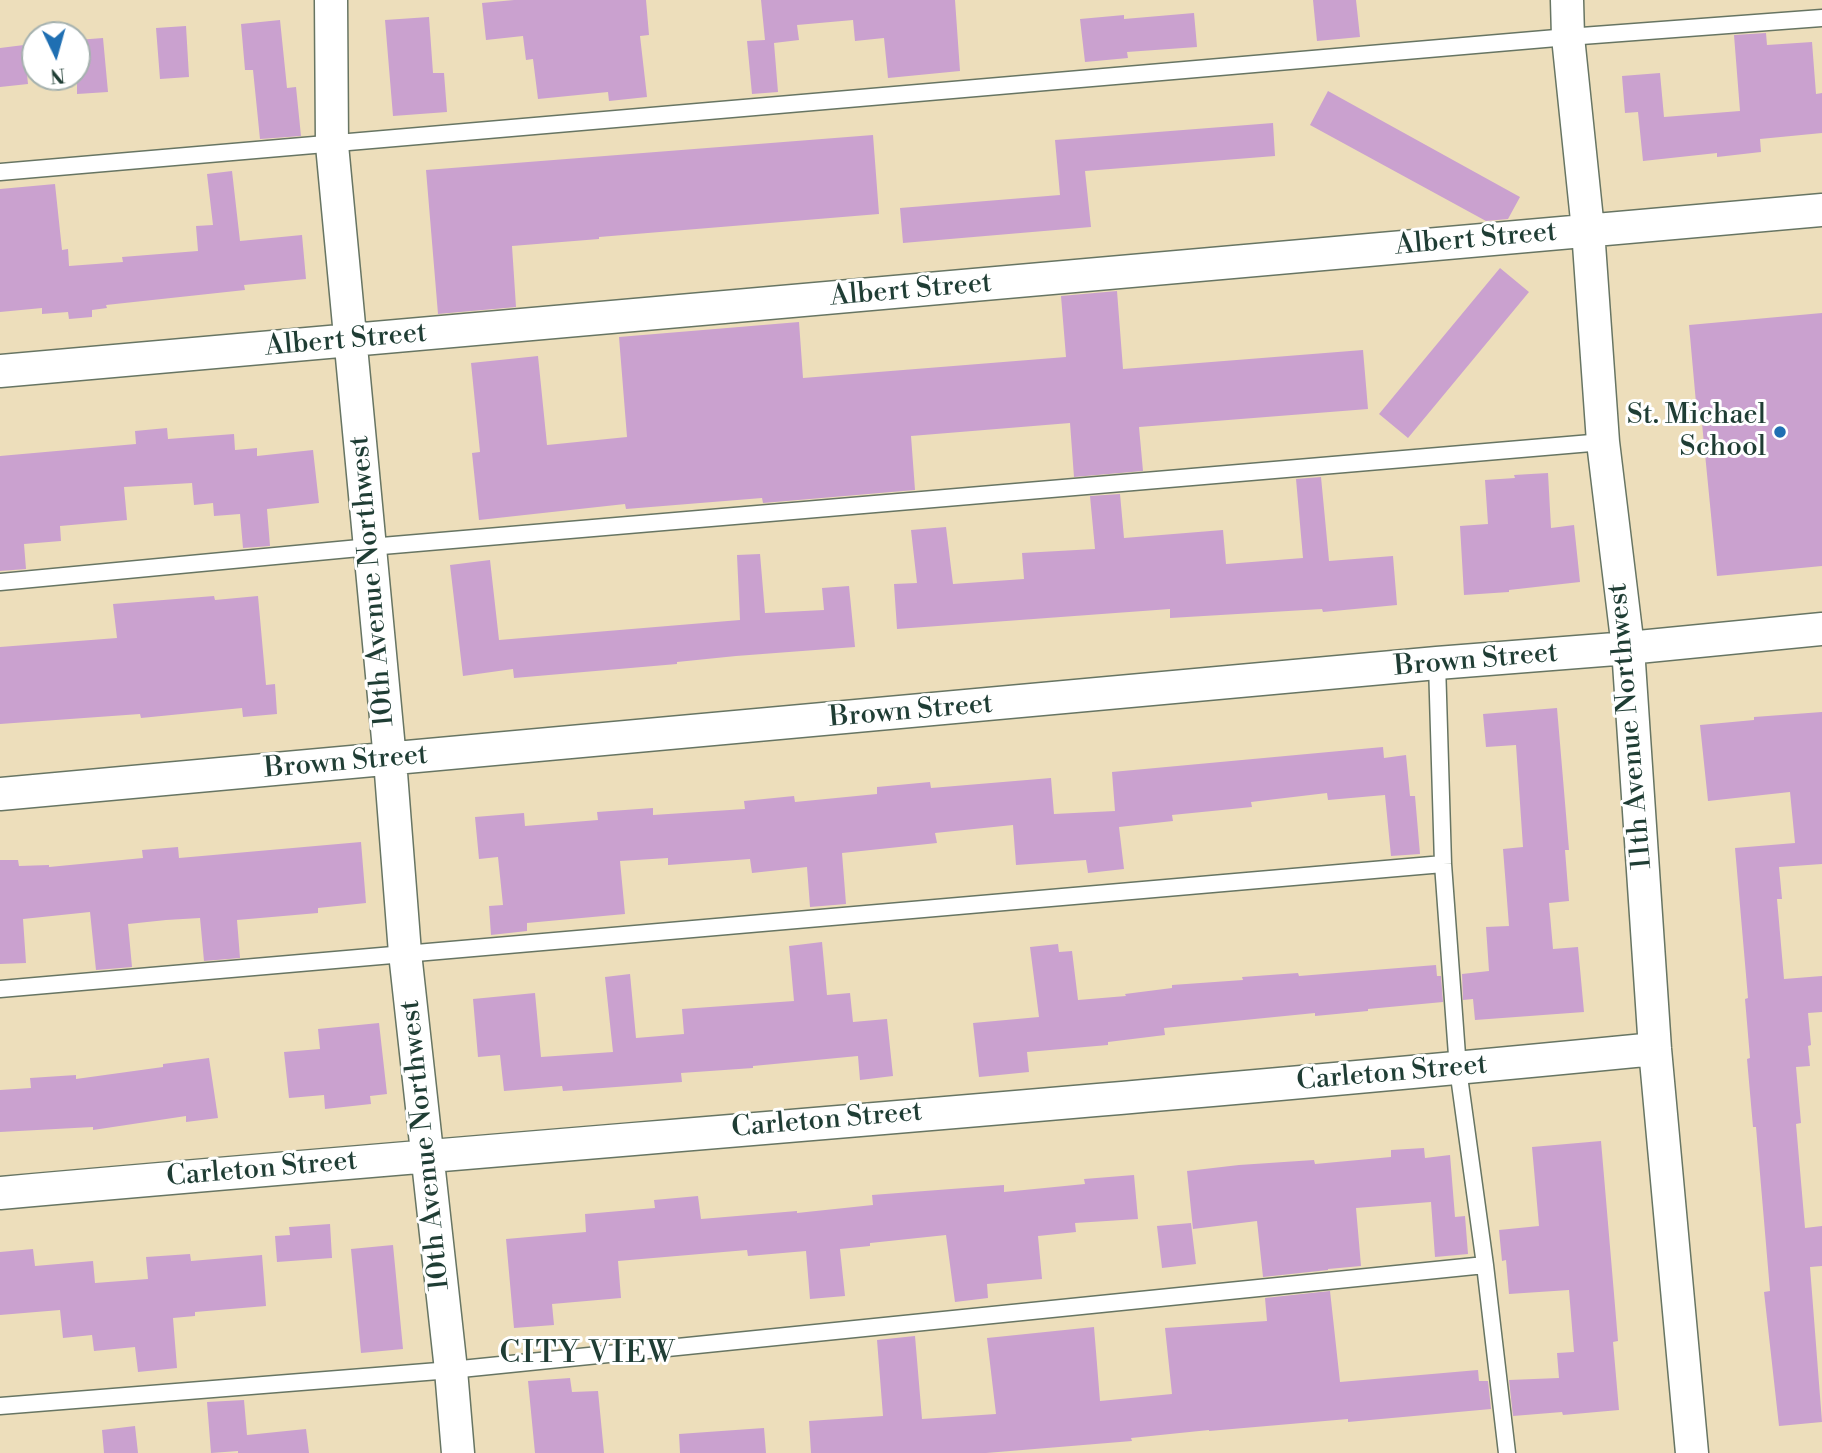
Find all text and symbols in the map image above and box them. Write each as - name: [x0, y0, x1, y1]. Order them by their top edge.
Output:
- north arrow: [21, 21, 91, 91]
- text: N: [49, 62, 66, 88]
- street label: Albert Street: [1394, 216, 1558, 264]
- street label: Albert Street: [829, 267, 993, 315]
- street label: Albert Street: [264, 317, 428, 365]
- place label: St. Michael School: [1627, 399, 1766, 465]
- marker: St. Michael School: [1772, 424, 1788, 440]
- street label: 10th Avenue Northwest: [344, 434, 402, 728]
- street label: 11th Avenue Northwest: [1602, 581, 1660, 871]
- street label: Brown Street: [1393, 637, 1559, 685]
- street label: Brown Street: [828, 688, 994, 736]
- street label: Brown Street: [263, 739, 429, 787]
- street label: 10th Avenue Northwest: [394, 998, 458, 1292]
- street label: Carleton Street: [1295, 1049, 1489, 1099]
- street label: Carleton Street: [730, 1096, 924, 1146]
- street label: Carleton Street: [165, 1145, 359, 1195]
- district label: CITY VIEW: [501, 1337, 675, 1373]

